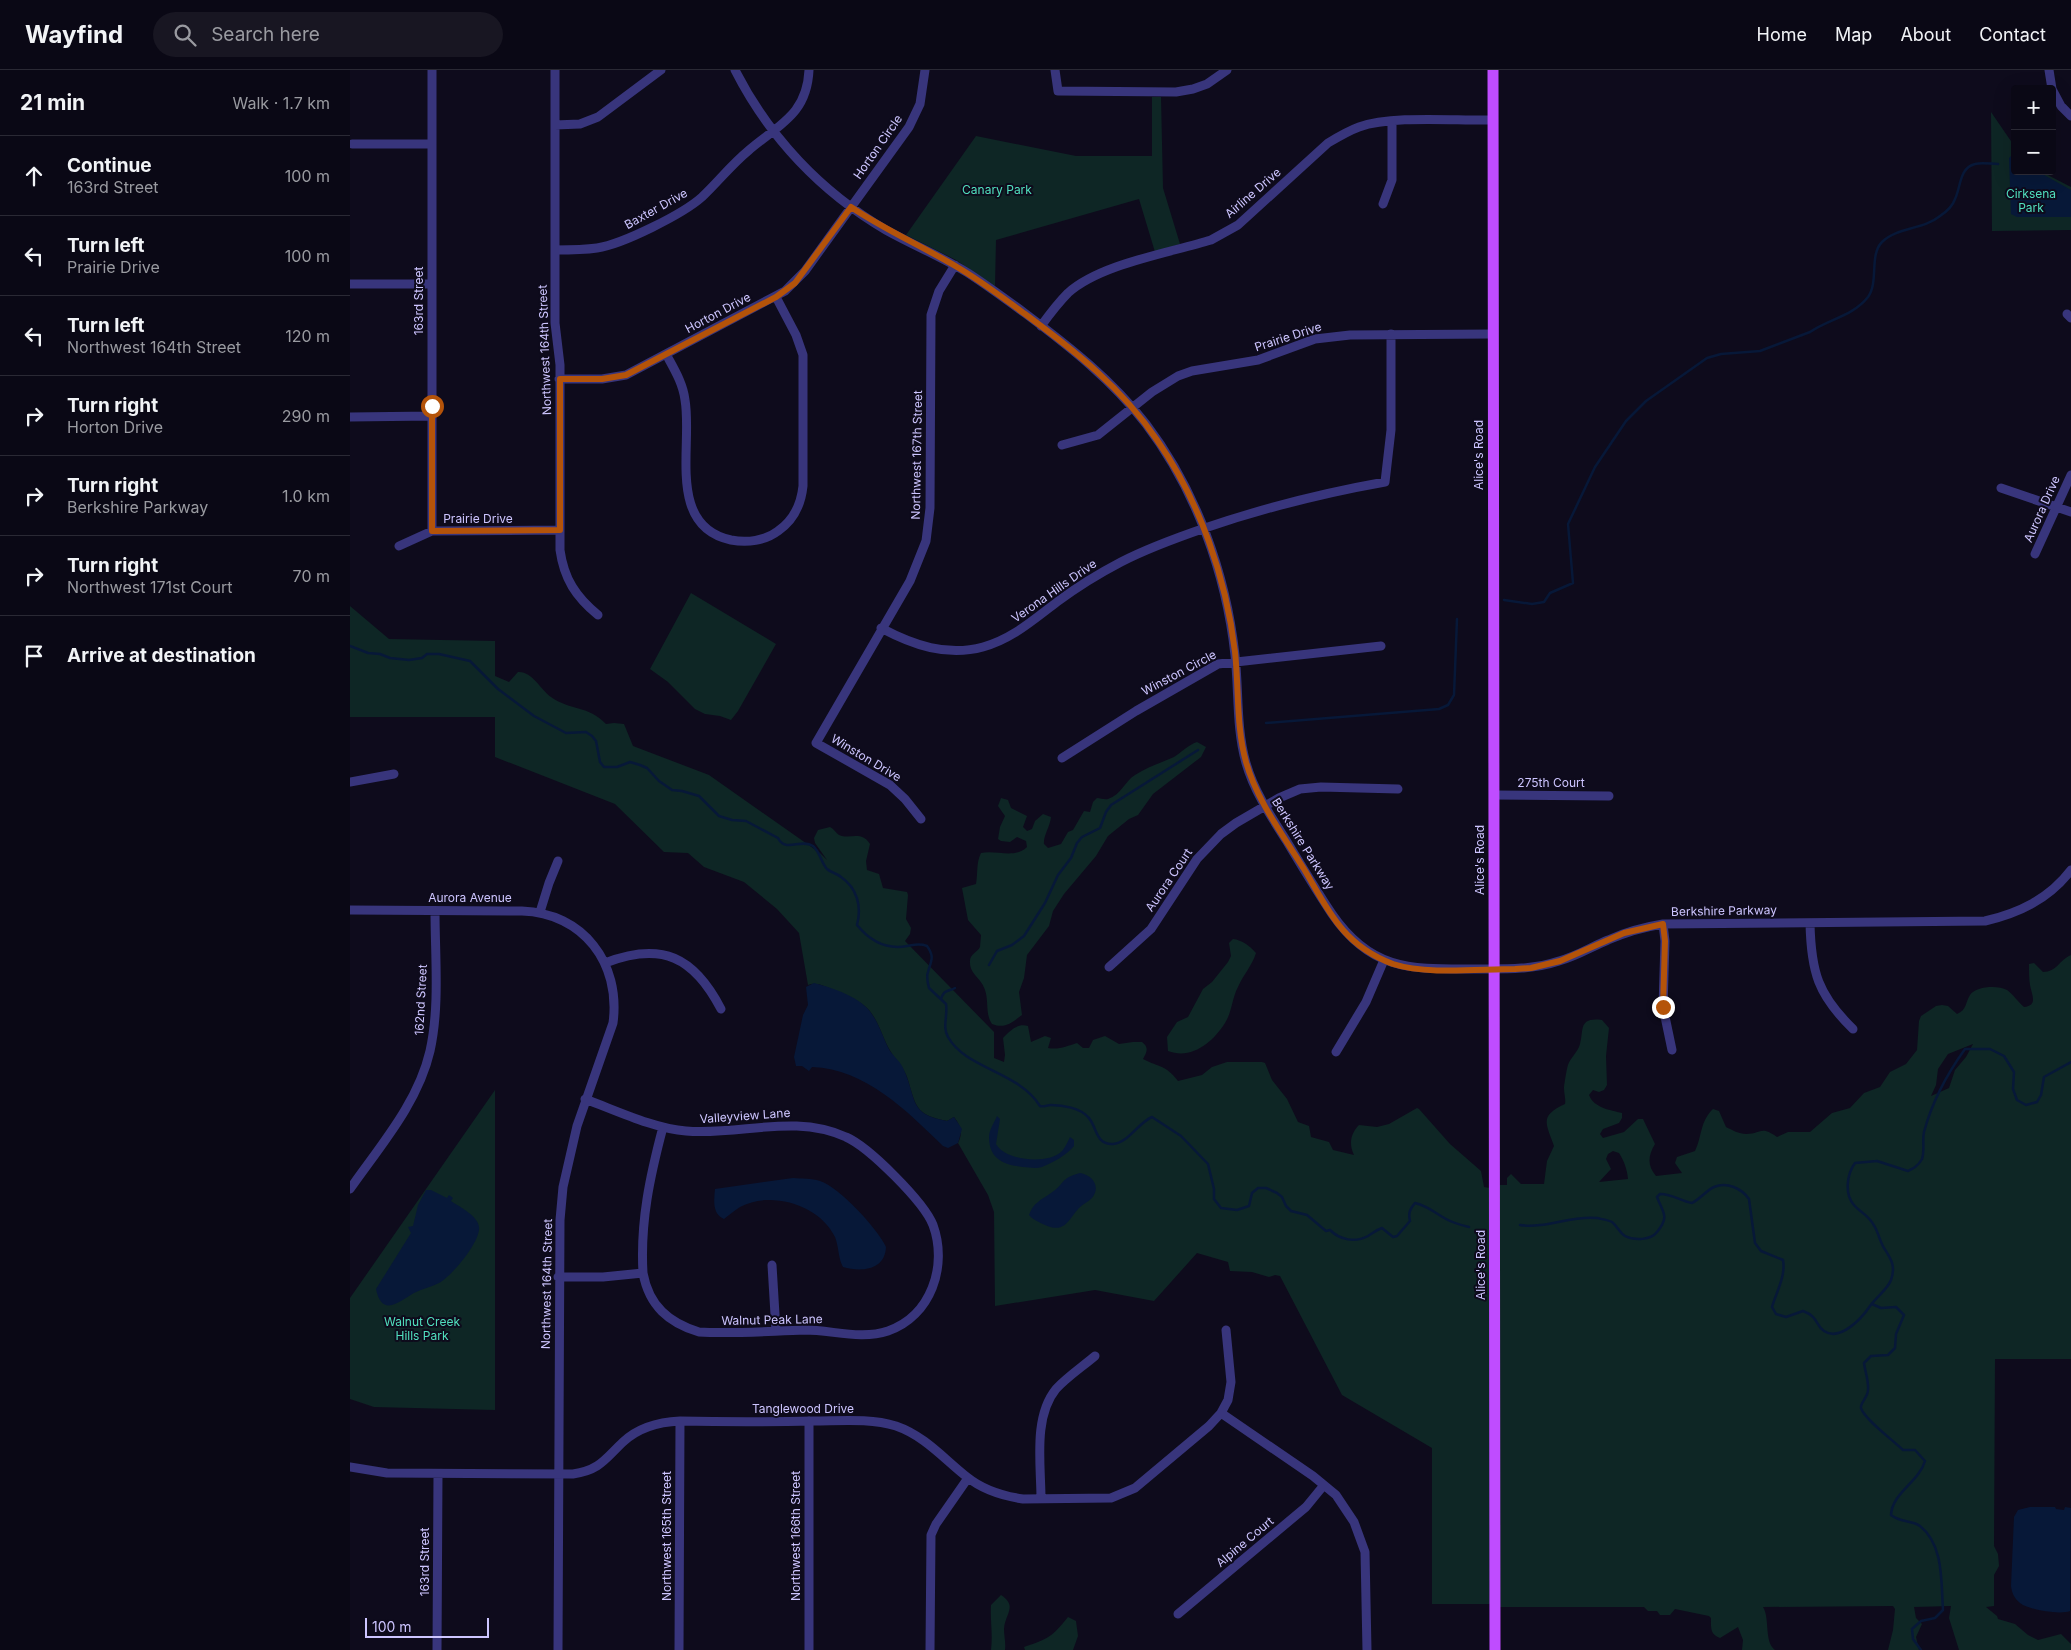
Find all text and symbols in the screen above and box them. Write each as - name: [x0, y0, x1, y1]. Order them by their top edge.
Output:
- search box: [153, 12, 503, 57]
- text: Wayfind: [25, 20, 123, 49]
- icon: search: [171, 21, 199, 49]
- text: Search here: [211, 23, 320, 46]
- text: Home: [1757, 24, 1807, 45]
- text: Map: [1835, 24, 1872, 45]
- text: About: [1900, 24, 1951, 45]
- text: Contact: [1979, 24, 2046, 45]
- map controls: [2011, 85, 2056, 175]
- button: +: [2011, 85, 2056, 130]
- text: 21 min: [20, 90, 85, 115]
- text: Walk · 1.7 km: [233, 93, 330, 113]
- street label: Horton Circle: [850, 112, 905, 182]
- button: −: [2011, 130, 2056, 175]
- text: Continue: [67, 154, 152, 177]
- icon: ahead: [20, 162, 48, 190]
- street label: Airline Drive: [1222, 164, 1284, 221]
- text: 100 m: [285, 166, 330, 186]
- text: 163rd Street: [67, 177, 159, 197]
- park label: Canary Park: [962, 182, 1032, 197]
- street label: Baxter Drive: [622, 185, 690, 232]
- park label: Cirksena Park: [2006, 186, 2056, 215]
- text: Turn left: [67, 234, 145, 257]
- icon: left: [20, 242, 48, 270]
- text: 100 m: [285, 246, 330, 266]
- text: Prairie Drive: [67, 257, 160, 277]
- street label: 163rd Street: [411, 267, 426, 335]
- street label: Northwest 164th Street: [535, 284, 554, 416]
- street label: Horton Drive: [682, 289, 753, 336]
- text: Turn left: [67, 314, 145, 337]
- street label: Prairie Drive: [1252, 319, 1323, 354]
- icon: left: [20, 322, 48, 350]
- text: 120 m: [285, 326, 330, 346]
- text: Northwest 164th Street: [67, 337, 241, 357]
- street label: Northwest 167th Street: [908, 390, 925, 520]
- text: Turn right: [67, 394, 158, 417]
- route start: [421, 395, 444, 418]
- icon: right: [20, 402, 48, 430]
- text: 290 m: [282, 406, 330, 426]
- text: Horton Drive: [67, 417, 163, 437]
- street label: Alice's Road: [1471, 420, 1486, 490]
- street label: Aurora Drive: [2020, 473, 2063, 544]
- text: Turn right: [67, 474, 158, 497]
- icon: right: [20, 482, 48, 510]
- text: 1.0 km: [282, 486, 330, 506]
- text: Berkshire Parkway: [67, 497, 208, 517]
- street label: Prairie Drive: [443, 511, 513, 526]
- text: Turn right: [67, 554, 158, 577]
- street label: Verona Hills Drive: [1008, 556, 1099, 626]
- icon: right: [20, 562, 48, 590]
- text: 70 m: [293, 566, 330, 586]
- text: Northwest 171st Court: [67, 577, 232, 597]
- icon: arrive: [20, 642, 48, 670]
- text: Arrive at destination: [67, 644, 256, 667]
- street label: Winston Circle: [1139, 647, 1219, 699]
- street label: Winston Drive: [828, 731, 904, 784]
- street label: 275th Court: [1517, 775, 1585, 790]
- street label: Berkshire Parkway: [1269, 795, 1338, 893]
- street label: Alice's Road: [1472, 825, 1487, 895]
- street label: Aurora Court: [1142, 845, 1195, 914]
- street label: Aurora Avenue: [428, 890, 512, 905]
- street label: Berkshire Parkway: [1671, 902, 1777, 919]
- street label: 162nd Street: [411, 964, 430, 1036]
- route end: [1652, 996, 1675, 1019]
- street label: Valleyview Lane: [699, 1105, 791, 1126]
- street label: Northwest 164th Street: [538, 1219, 555, 1349]
- street label: Alice's Road: [1473, 1230, 1488, 1300]
- street label: Walnut Peak Lane: [721, 1311, 823, 1328]
- park label: Walnut Creek Hills Park: [384, 1314, 460, 1343]
- street label: Tanglewood Drive: [752, 1401, 854, 1416]
- street label: Northwest 165th Street: [659, 1471, 674, 1601]
- street label: Northwest 166th Street: [788, 1471, 803, 1601]
- street label: Alpine Court: [1213, 1513, 1277, 1570]
- street label: 163rd Street: [417, 1528, 432, 1596]
- scale bar: [365, 1615, 489, 1638]
- text: 100 m: [372, 1618, 412, 1635]

